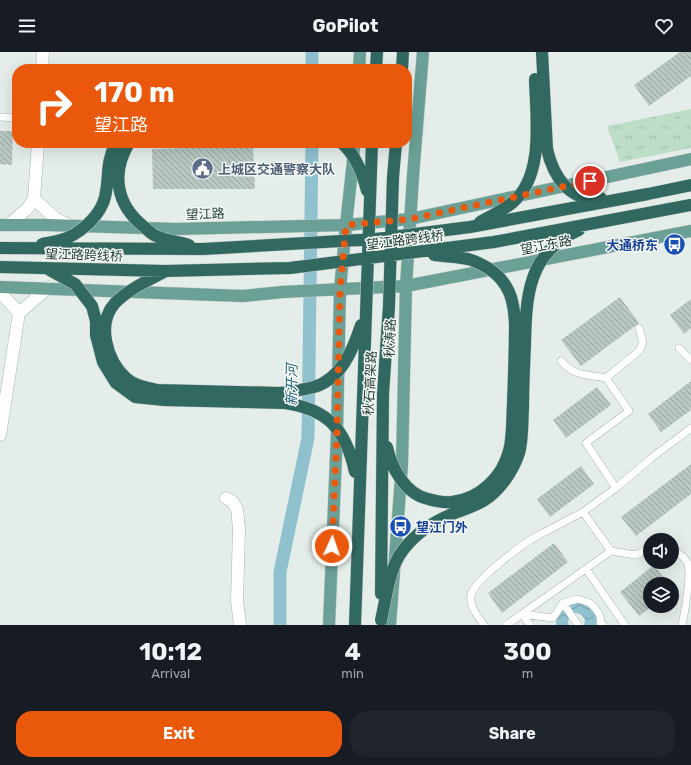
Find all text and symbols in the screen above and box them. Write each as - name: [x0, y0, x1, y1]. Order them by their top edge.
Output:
- icon: menu: [16, 15, 38, 37]
- text: GoPilot: [313, 15, 378, 37]
- icon: heart: [653, 15, 675, 37]
- text: 170 m: [94, 76, 175, 109]
- icon: right: [28, 80, 80, 132]
- text: 望江路: [94, 114, 148, 136]
- public building icon: 上城区交通警察大队: [190, 156, 216, 182]
- place label: 上城区交通警察大队: [218, 162, 335, 177]
- pin: [573, 164, 607, 198]
- icon: arrive: [579, 170, 601, 192]
- street label: 望江路: [185, 206, 225, 222]
- street label: 望江路跨线桥: [365, 228, 445, 252]
- bus stop icon: 大通桥东: [661, 232, 687, 258]
- street label: 望江东路: [519, 233, 573, 257]
- place label: 大通桥东: [606, 238, 658, 253]
- street label: 望江路跨线桥: [45, 246, 123, 264]
- street label: 秋涛路: [382, 318, 398, 358]
- street label: 秋石高架路: [361, 350, 379, 416]
- water label: 新开河: [283, 361, 301, 406]
- bus stop icon: 望江门外: [388, 514, 414, 540]
- place label: 望江门外: [416, 520, 468, 535]
- position arrow: [311, 525, 353, 567]
- map controls: [643, 533, 679, 613]
- button: sound: [643, 533, 679, 569]
- button: layers: [643, 577, 679, 613]
- text: 10:12: [139, 638, 202, 666]
- text: 4: [344, 638, 361, 666]
- text: 300: [503, 638, 552, 666]
- text: Arrival: [151, 666, 190, 681]
- text: min: [341, 666, 364, 681]
- text: m: [522, 666, 533, 681]
- button: Exit: [16, 711, 342, 757]
- button: Share: [350, 711, 675, 757]

